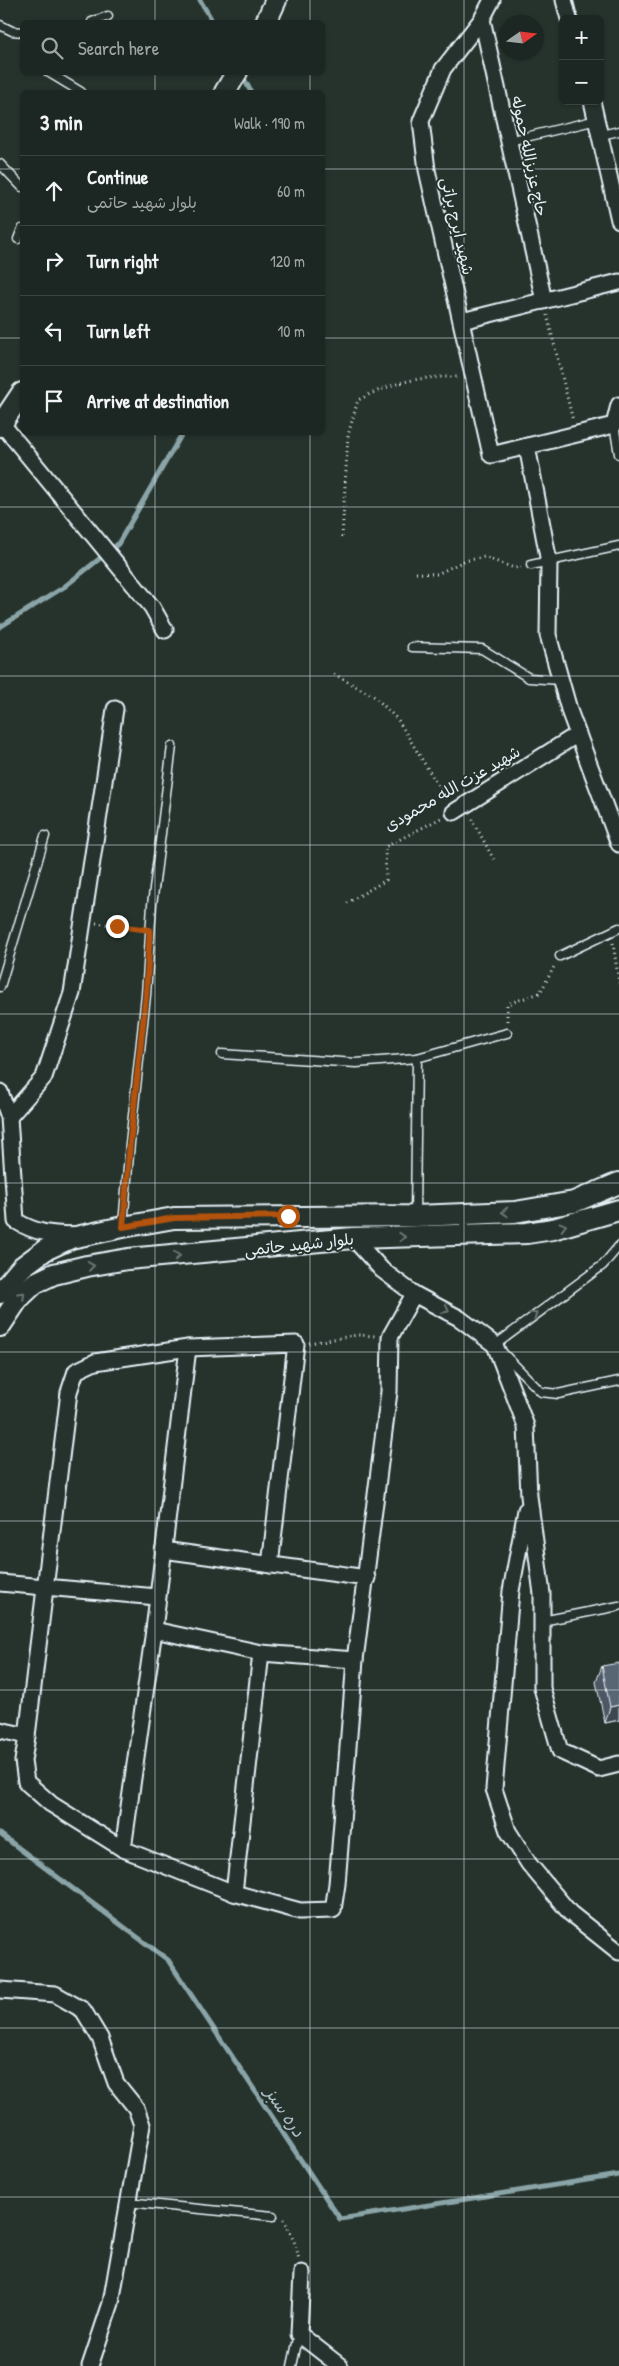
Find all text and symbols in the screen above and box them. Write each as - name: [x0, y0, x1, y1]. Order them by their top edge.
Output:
- north arrow: [499, 15, 544, 60]
- map controls: [559, 15, 604, 105]
- button: +: [559, 15, 604, 60]
- search box: [20, 20, 325, 75]
- icon: search: [38, 34, 66, 62]
- text: Search here: [78, 35, 159, 61]
- button: −: [559, 60, 604, 105]
- street label: حاج عزیزالله حموله: [506, 94, 554, 218]
- text: 3 min: [40, 108, 83, 137]
- text: Walk · 190 m: [234, 112, 305, 134]
- text: Continue: [87, 164, 148, 190]
- street label: شهید ایرج براتی: [436, 175, 480, 277]
- icon: ahead: [40, 177, 68, 205]
- text: 60 m: [277, 180, 305, 202]
- text: بلوار شهید حاتمی: [87, 191, 197, 213]
- icon: right: [40, 247, 68, 275]
- text: Turn right: [87, 248, 158, 274]
- text: 120 m: [270, 250, 305, 272]
- icon: left: [40, 317, 68, 345]
- text: Turn left: [87, 318, 150, 344]
- text: 10 m: [277, 320, 305, 342]
- icon: arrive: [40, 387, 68, 415]
- text: Arrive at destination: [87, 388, 229, 414]
- street label: شهید عزت الله محمودی: [380, 740, 524, 836]
- route end: [106, 915, 129, 938]
- route start: [277, 1205, 300, 1228]
- one-way arrow: [501, 1207, 509, 1218]
- one-way arrow: [559, 1221, 568, 1232]
- street label: بلوار شهید حاتمی: [243, 1227, 355, 1261]
- one-way arrow: [398, 1231, 406, 1242]
- one-way arrow: [173, 1251, 181, 1262]
- one-way arrow: [87, 1261, 95, 1272]
- one-way arrow: [17, 1292, 26, 1301]
- one-way arrow: [440, 1304, 449, 1314]
- one-way arrow: [528, 1313, 537, 1321]
- water label: دره سبز: [258, 2080, 312, 2142]

